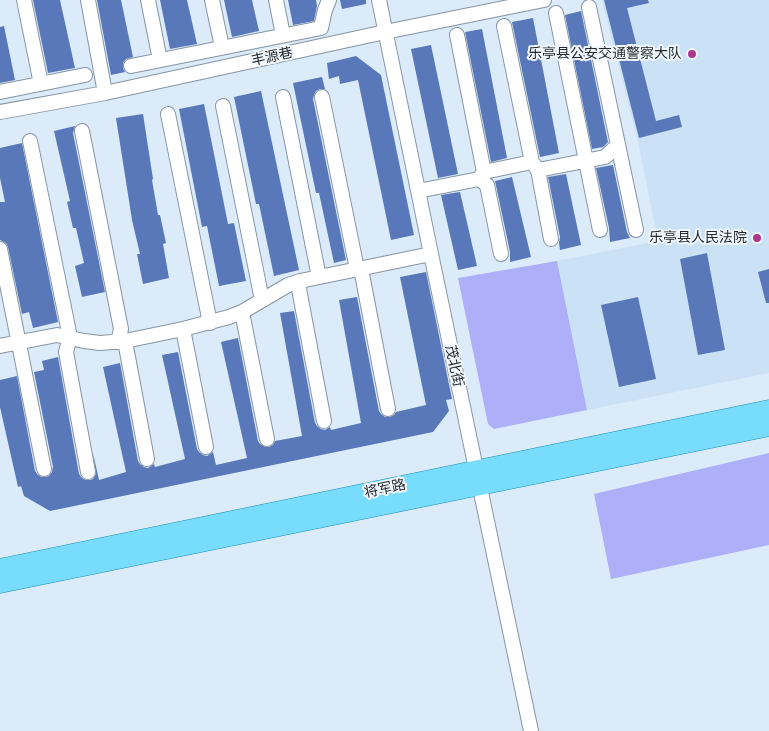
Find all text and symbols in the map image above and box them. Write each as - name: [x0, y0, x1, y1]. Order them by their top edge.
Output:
- street label: 丰源巷: [250, 44, 294, 70]
- place label: 乐亭县公安交通警察大队: [528, 46, 682, 62]
- marker: 乐亭县公安交通警察大队: [686, 48, 698, 60]
- place label: 乐亭县人民法院: [649, 230, 747, 246]
- marker: 乐亭县人民法院: [751, 232, 763, 244]
- street label: 茂北街: [441, 344, 467, 388]
- street label: 将军路: [363, 476, 407, 502]

